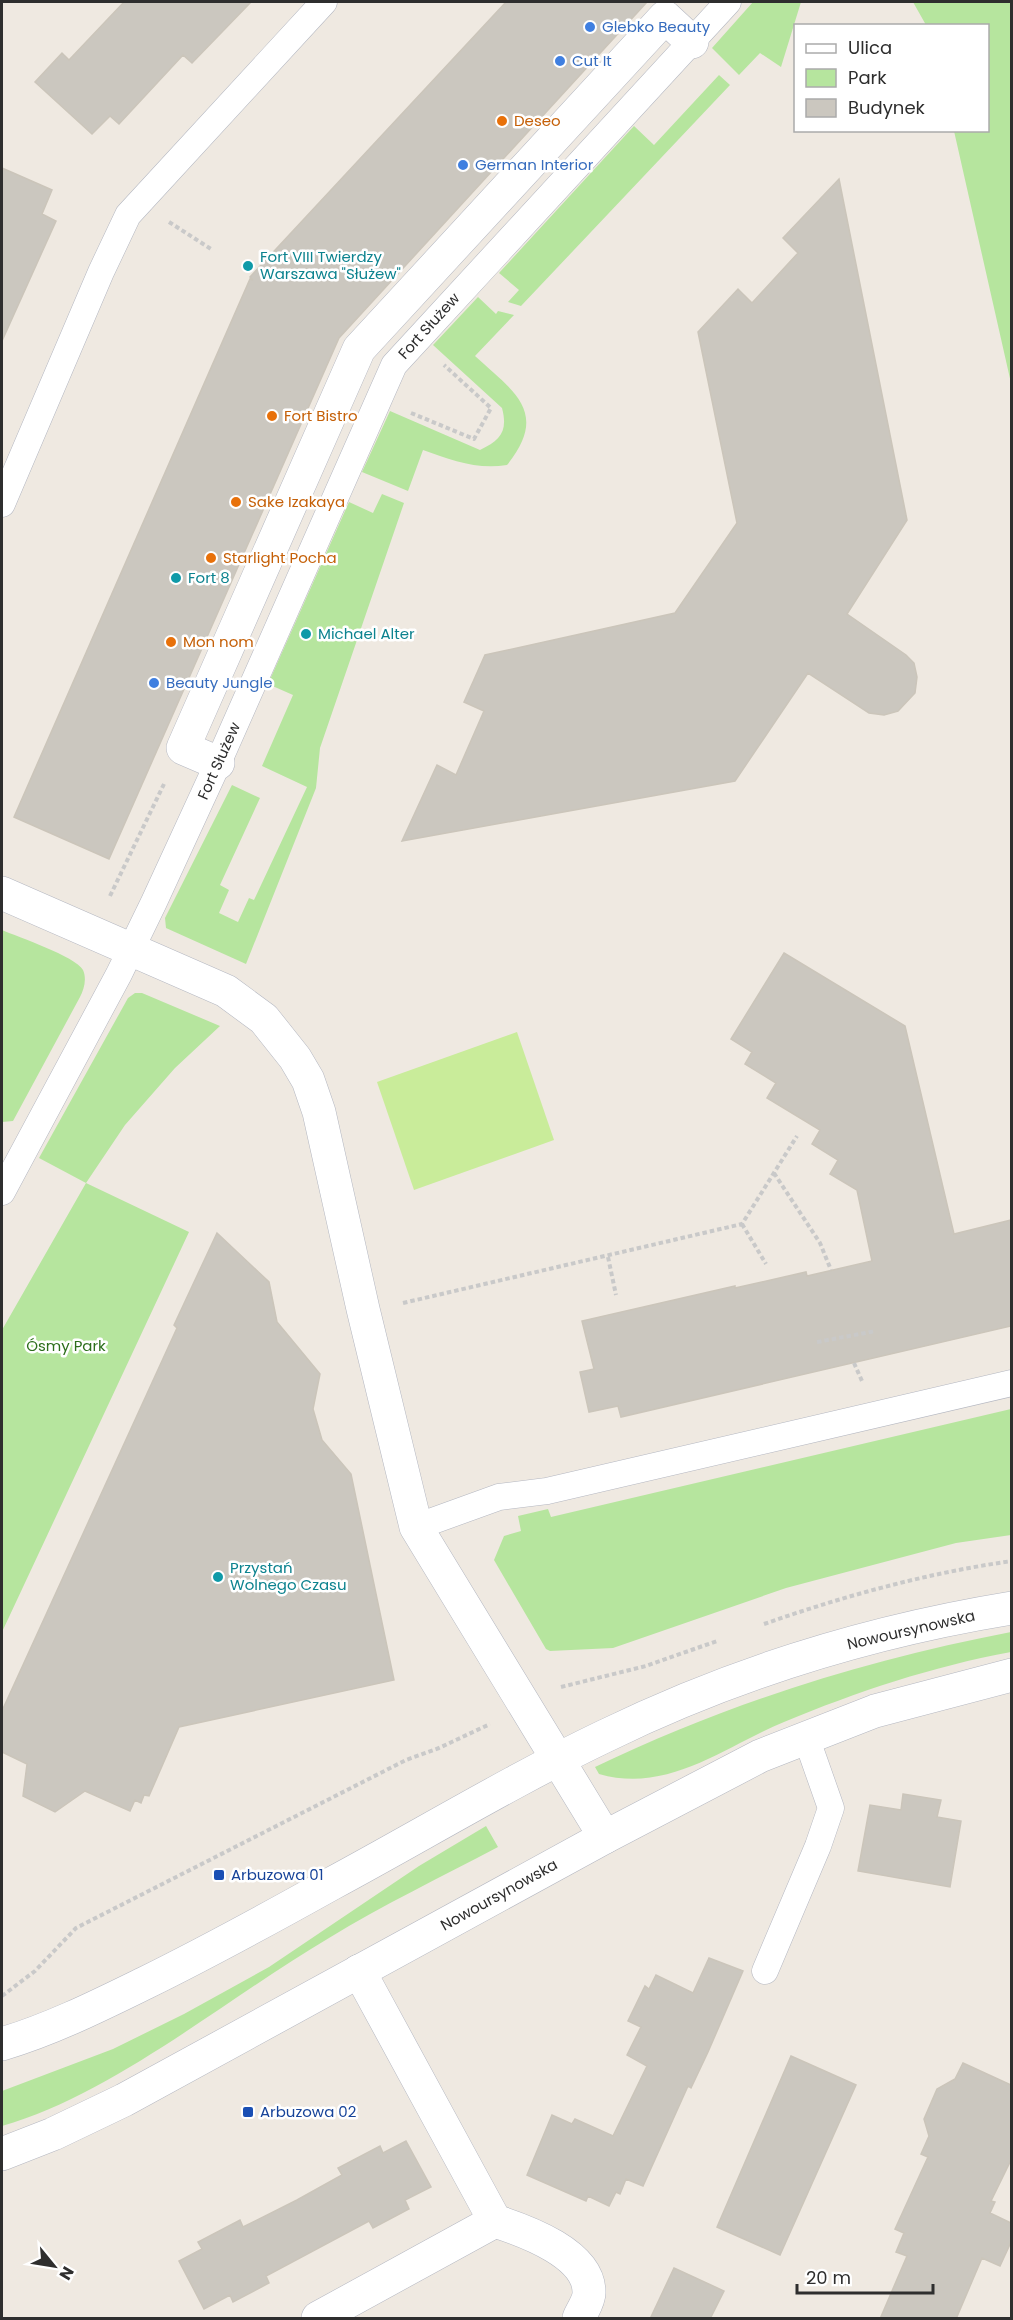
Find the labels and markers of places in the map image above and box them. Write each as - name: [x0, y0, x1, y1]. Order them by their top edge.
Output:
- place label: Glebko Beauty: [602, 16, 711, 37]
- marker: Glebko Beauty: [583, 20, 597, 34]
- place label: Cut It: [572, 50, 612, 71]
- marker: Cut It: [553, 54, 567, 68]
- place label: Deseo: [514, 110, 561, 131]
- marker: Deseo: [495, 114, 509, 128]
- place label: German Interior: [475, 154, 594, 175]
- marker: German Interior: [456, 158, 470, 172]
- place label: Fort VIII Twierdzy Warszawa "Służew": [260, 246, 401, 284]
- marker: Fort VIII Twierdzy Warszawa "Służew": [241, 259, 255, 273]
- place label: Fort Bistro: [284, 405, 358, 426]
- marker: Fort Bistro: [265, 409, 279, 423]
- place label: Sake Izakaya: [248, 491, 345, 512]
- marker: Sake Izakaya: [229, 495, 243, 509]
- place label: Starlight Pocha: [223, 547, 337, 568]
- marker: Starlight Pocha: [204, 551, 218, 565]
- place label: Fort 8: [188, 567, 230, 588]
- marker: Fort 8: [169, 571, 183, 585]
- place label: Michael Alter: [318, 623, 415, 644]
- marker: Michael Alter: [299, 627, 313, 641]
- place label: Mon nom: [183, 631, 254, 652]
- marker: Mon nom: [164, 635, 178, 649]
- place label: Beauty Jungle: [166, 672, 272, 693]
- marker: Beauty Jungle: [147, 676, 161, 690]
- place label: Przystań Wolnego Czasu: [230, 1557, 347, 1595]
- marker: Przystań Wolnego Czasu: [211, 1570, 225, 1584]
- place label: Arbuzowa 01: [231, 1864, 324, 1885]
- marker: Arbuzowa 01: [212, 1868, 226, 1882]
- place label: Arbuzowa 02: [260, 2101, 356, 2122]
- marker: Arbuzowa 02: [241, 2105, 255, 2119]

